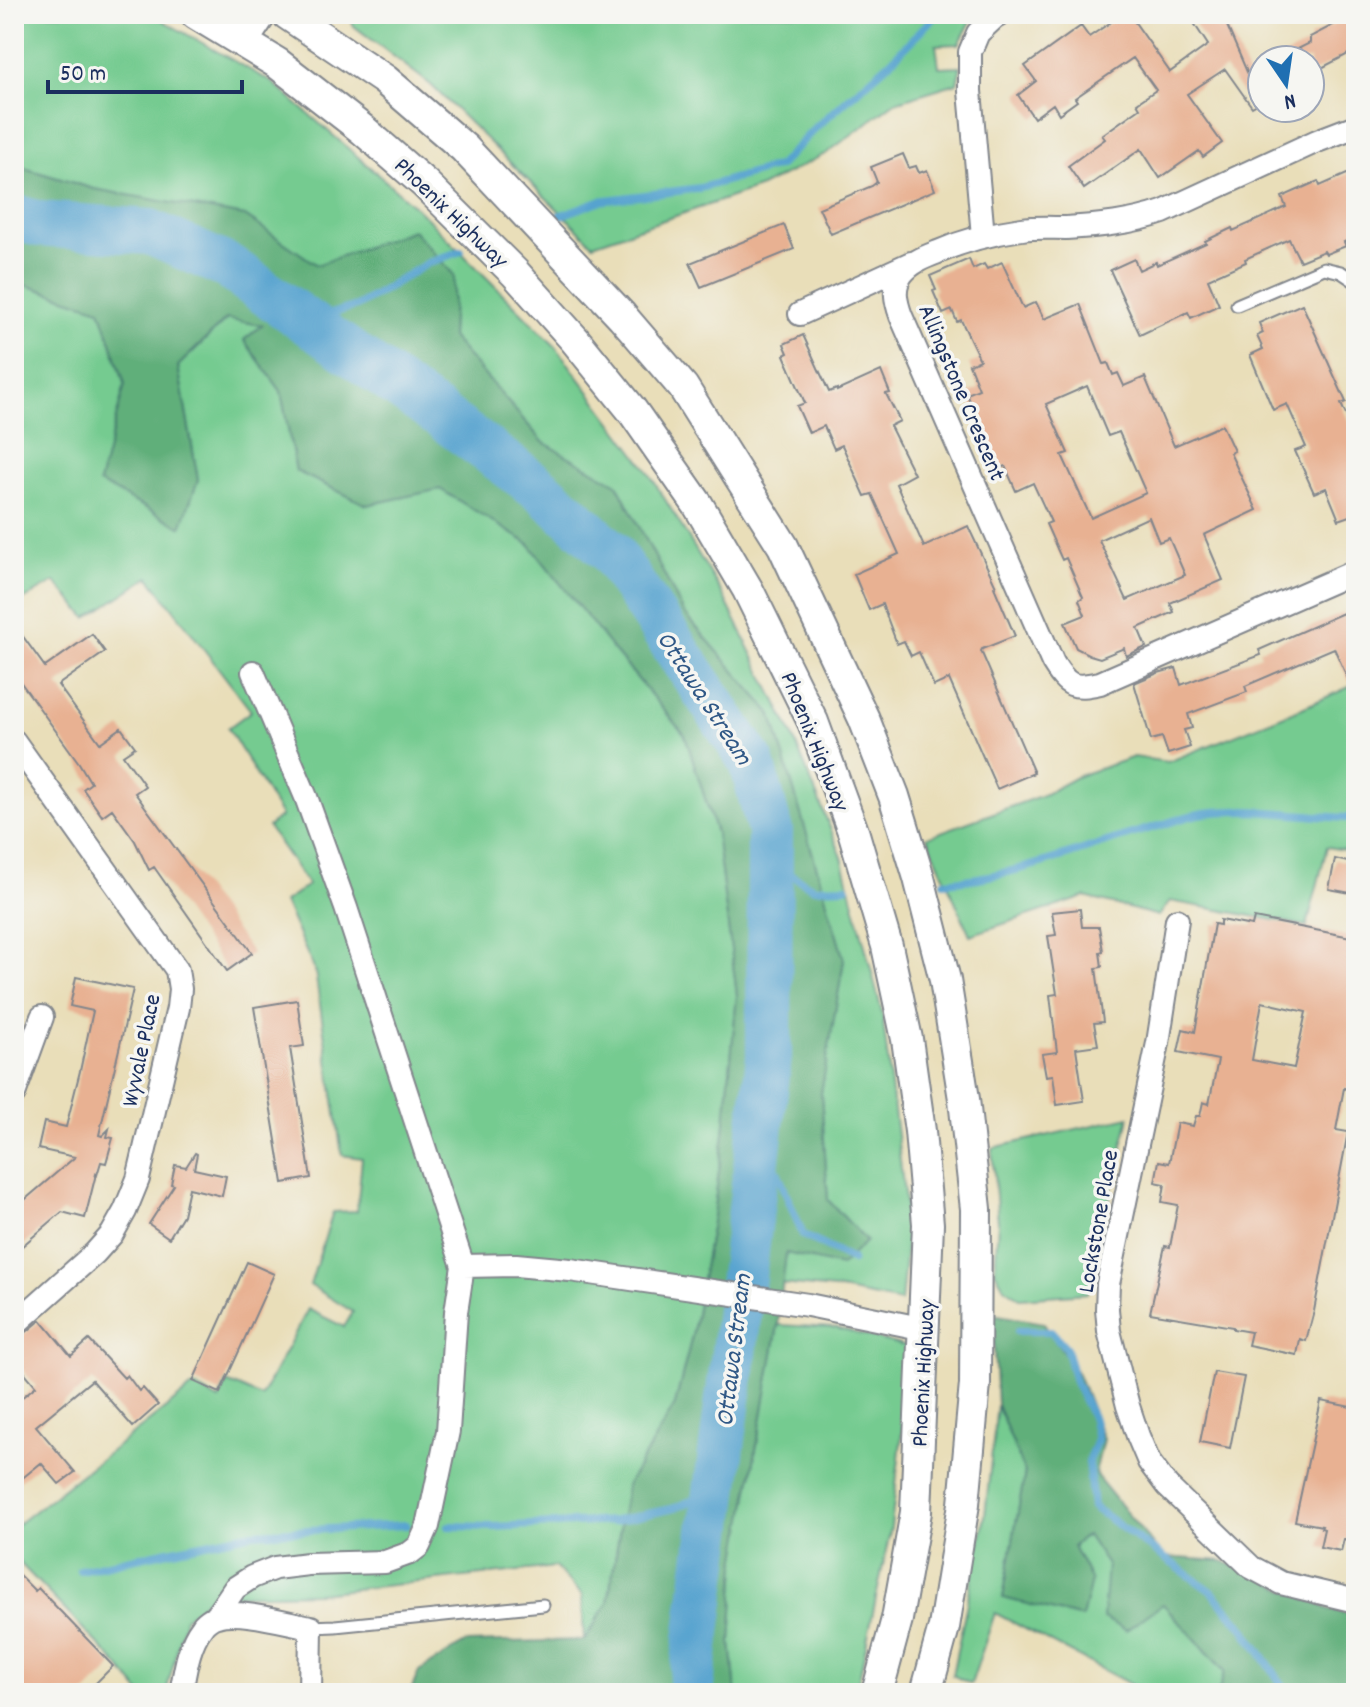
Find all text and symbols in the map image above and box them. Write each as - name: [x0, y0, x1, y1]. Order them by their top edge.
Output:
- scale bar: [48, 44, 242, 94]
- north arrow: [1246, 44, 1326, 124]
- text: 50 m: [60, 58, 106, 92]
- text: N: [1281, 84, 1298, 116]
- street label: Phoenix Highway: [385, 151, 516, 279]
- street label: Allingstone Crescent: [908, 300, 1013, 487]
- water label: Ottawa Stream: [646, 625, 761, 774]
- street label: Phoenix Highway: [770, 667, 857, 818]
- street label: Wyvale Place: [114, 991, 171, 1110]
- street label: Lockstone Place: [1071, 1147, 1129, 1296]
- water label: Ottawa Stream: [708, 1271, 763, 1429]
- street label: Phoenix Highway: [904, 1297, 946, 1448]

